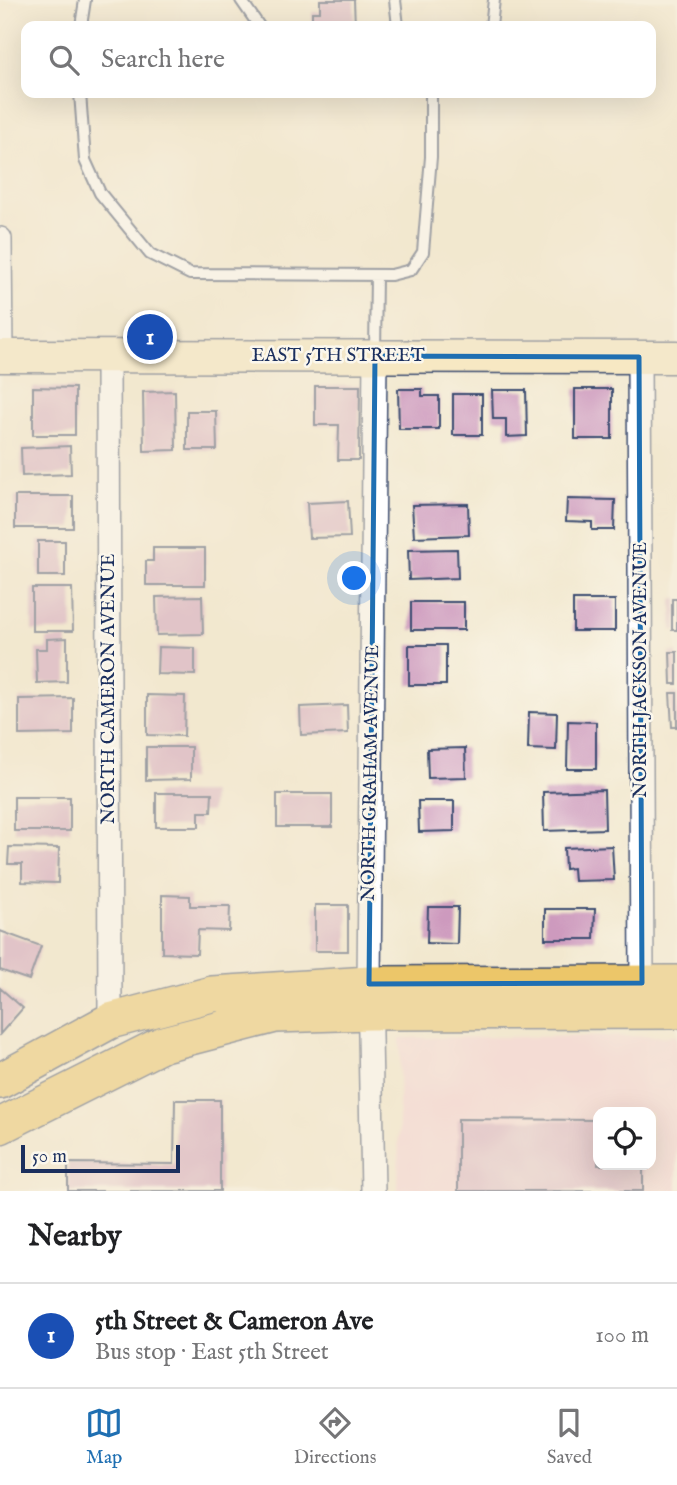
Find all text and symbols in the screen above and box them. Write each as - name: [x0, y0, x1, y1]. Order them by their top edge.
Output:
- search box: [21, 21, 656, 98]
- icon: search: [45, 41, 83, 79]
- text: Search here: [101, 43, 225, 76]
- pin: 1: [127, 311, 173, 363]
- street label: EAST 5TH STREET: [251, 344, 425, 368]
- street label: NORTH JACKSON AVENUE: [629, 542, 653, 798]
- street label: NORTH CAMERON AVENUE: [97, 554, 121, 824]
- your location: [337, 561, 371, 595]
- street label: NORTH GRAHAM AVENUE: [357, 644, 385, 902]
- map controls: [593, 1107, 656, 1170]
- button: locate: [593, 1107, 656, 1170]
- scale bar: [21, 1142, 180, 1174]
- text: 50 m: [32, 1145, 67, 1169]
- text: Nearby: [28, 1218, 121, 1256]
- text: 5th Street & Cameron Ave: [95, 1305, 373, 1338]
- text: 1: [47, 1321, 55, 1350]
- text: 100 m: [595, 1321, 649, 1350]
- text: Bus stop · East 5th Street: [95, 1338, 329, 1367]
- tab: Map: [85, 1404, 123, 1470]
- tab: Directions: [294, 1404, 376, 1470]
- tab: Saved: [547, 1404, 592, 1470]

